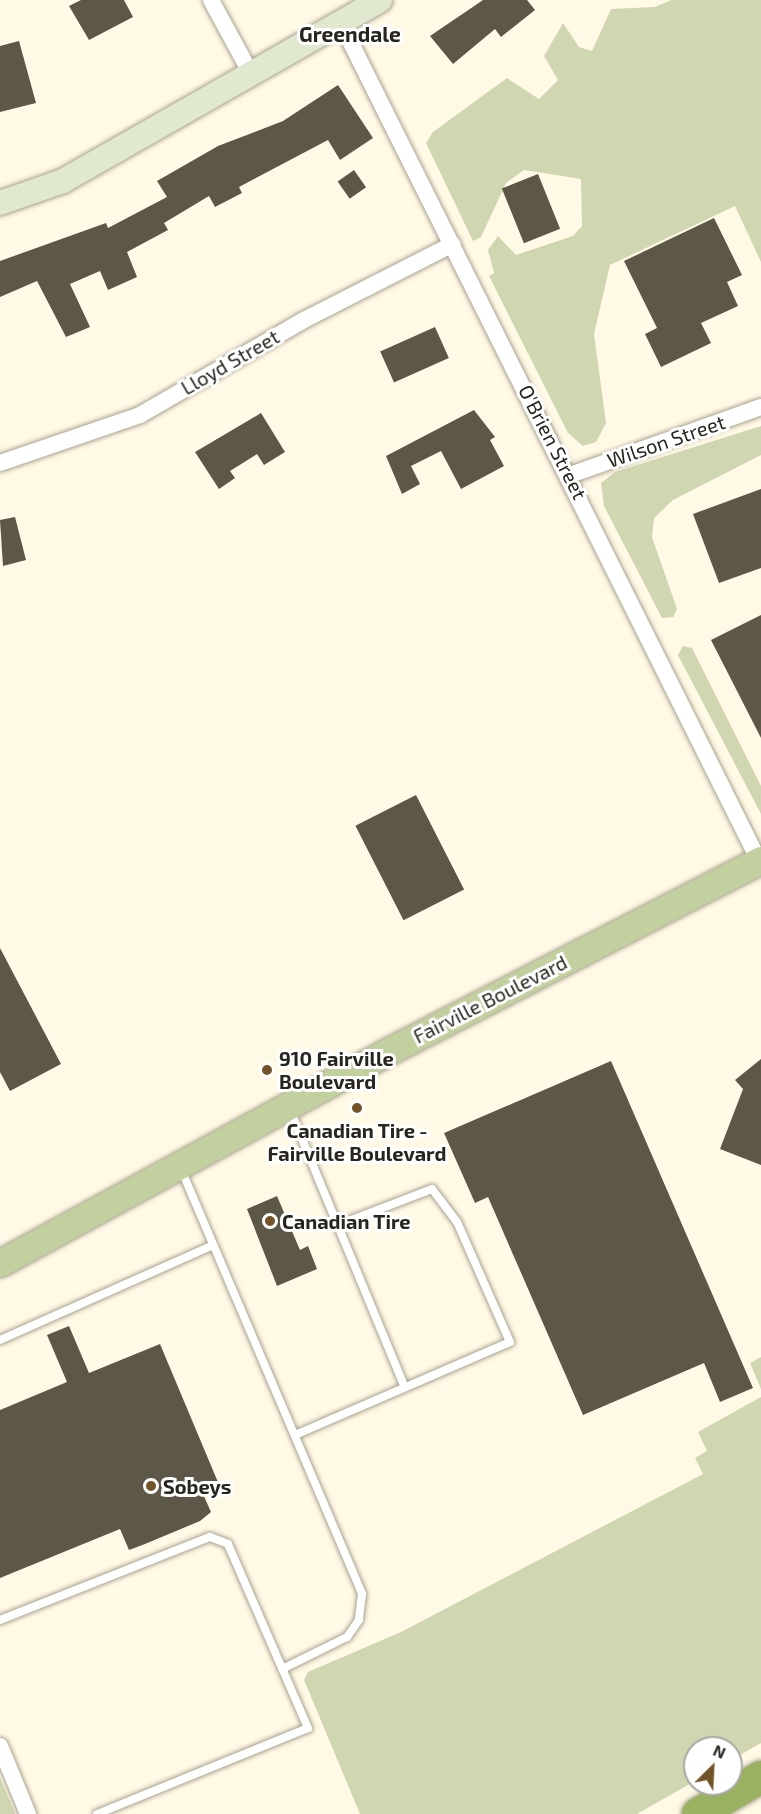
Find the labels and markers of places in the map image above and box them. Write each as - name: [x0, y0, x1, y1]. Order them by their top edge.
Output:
- place label: 910 Fairville Boulevard: [279, 1046, 394, 1093]
- marker: 910 Fairville Boulevard: [260, 1063, 274, 1077]
- marker: Canadian Tire - Fairville Boulevard: [350, 1101, 364, 1115]
- place label: Canadian Tire - Fairville Boulevard: [268, 1118, 446, 1165]
- place label: Canadian Tire: [282, 1209, 411, 1233]
- marker: Canadian Tire: [263, 1214, 277, 1228]
- place label: Sobeys: [163, 1474, 231, 1498]
- marker: Sobeys: [144, 1479, 158, 1493]

